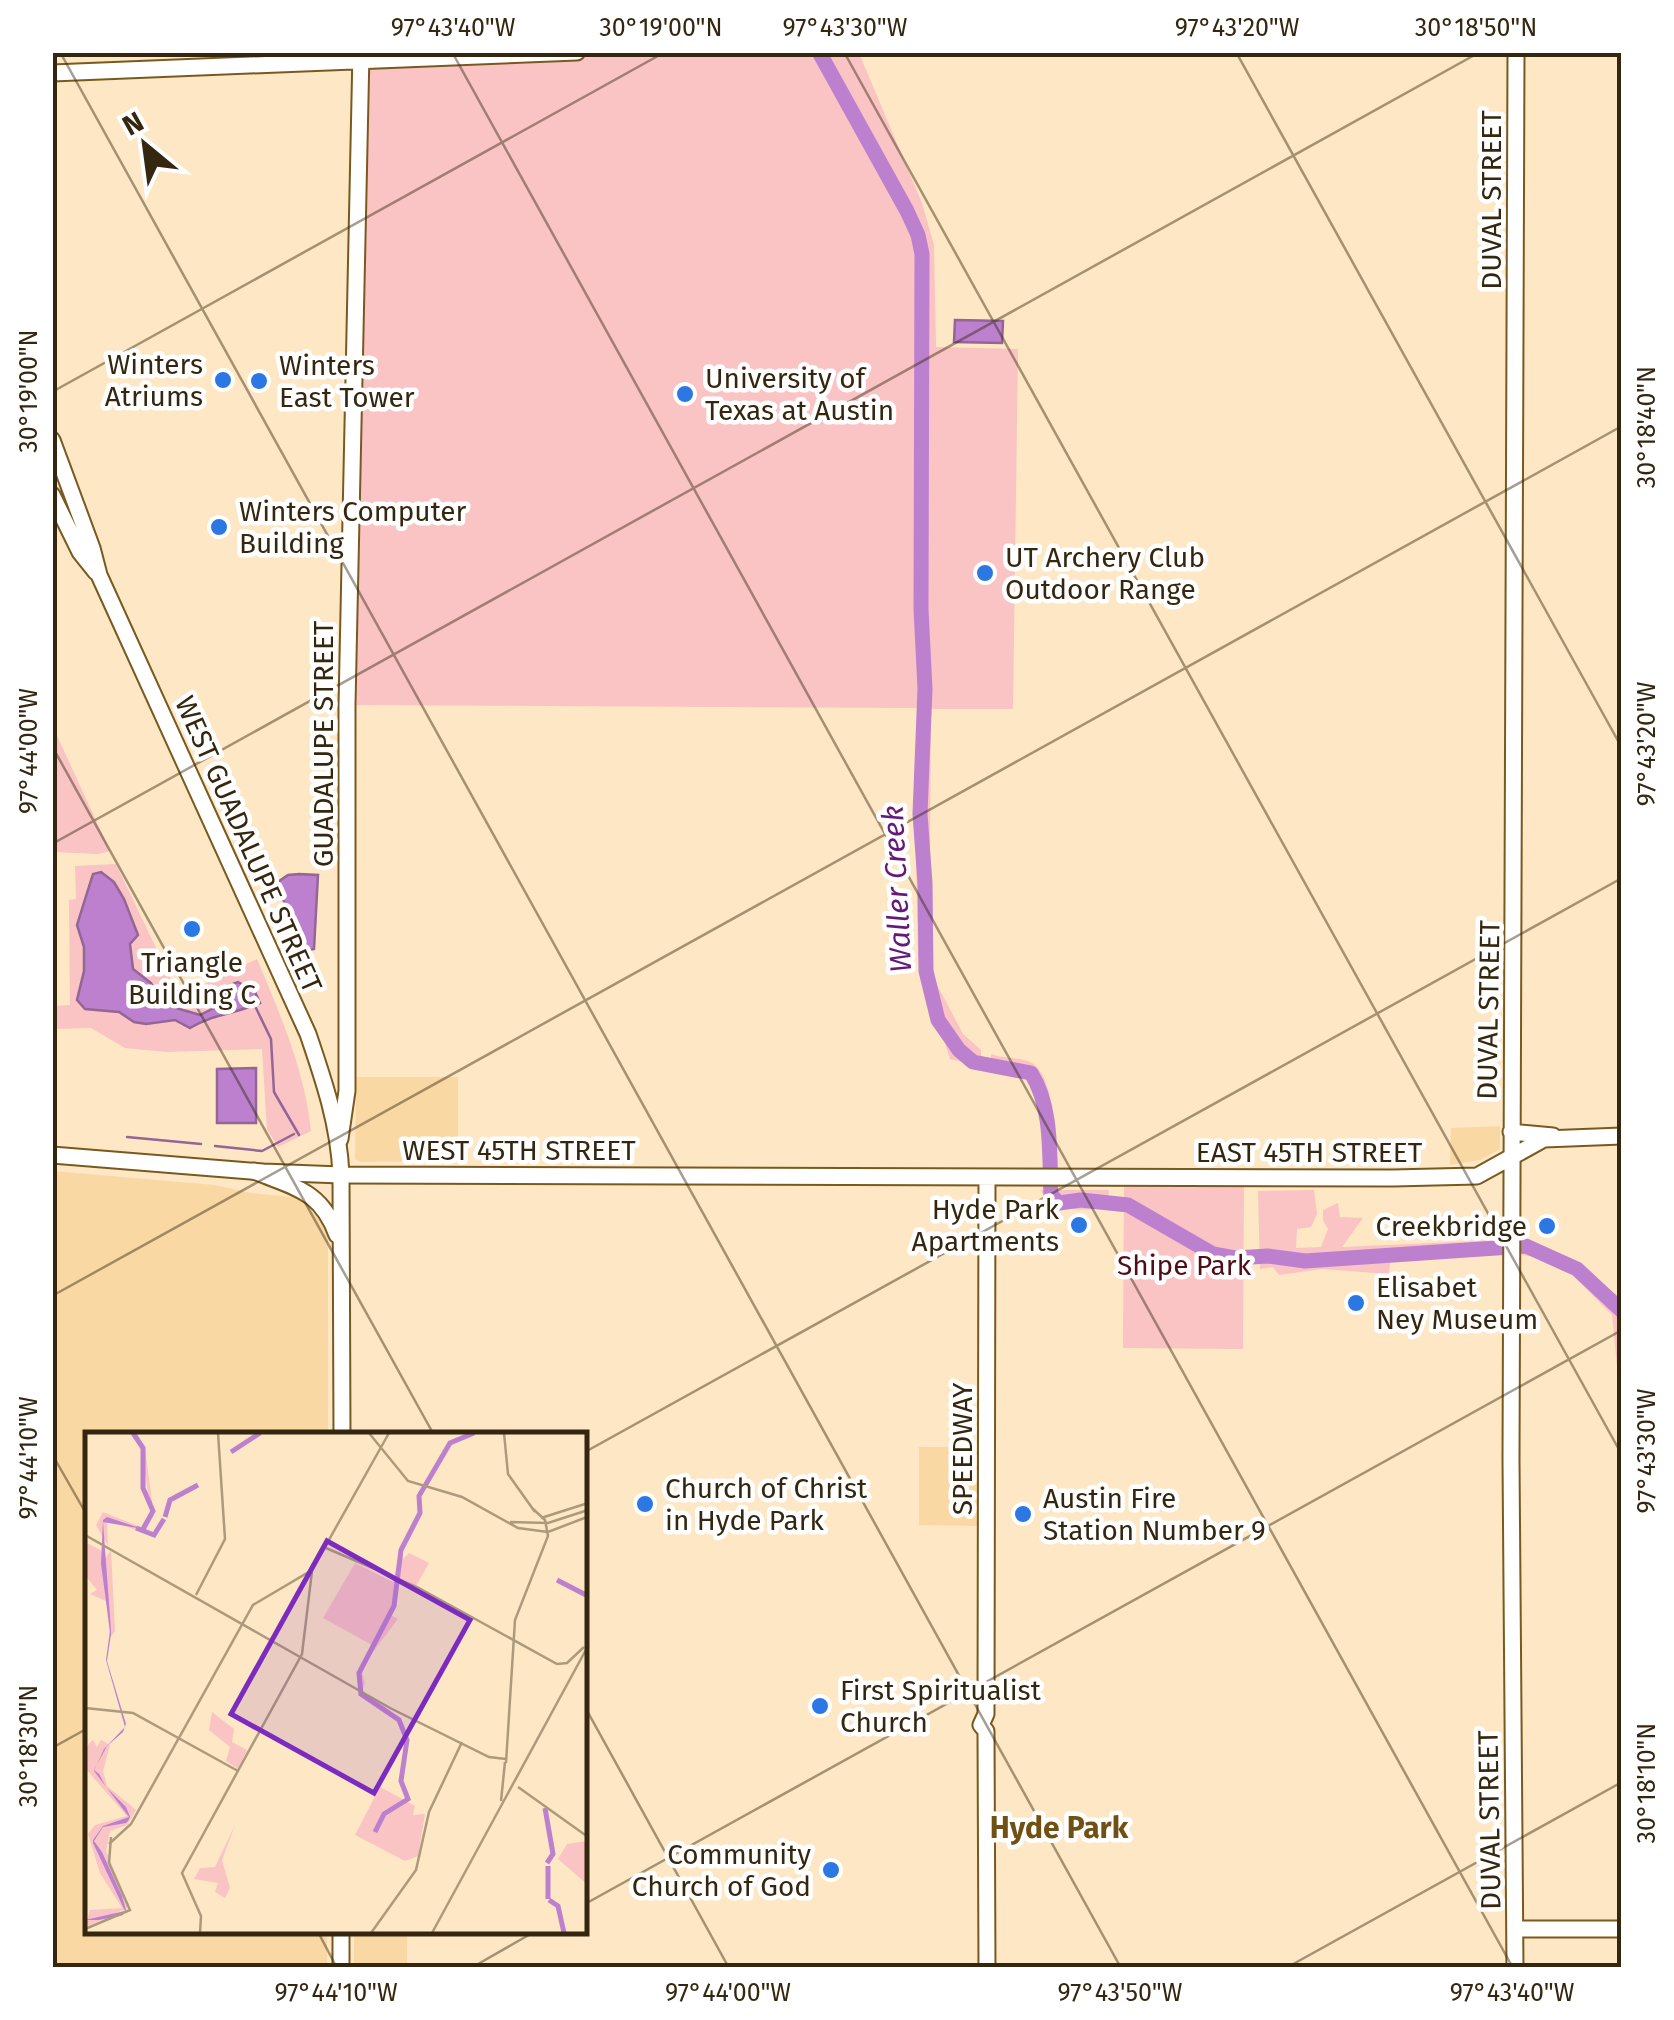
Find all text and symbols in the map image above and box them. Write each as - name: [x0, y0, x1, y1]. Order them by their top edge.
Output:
- text: 97°43'40"W: [391, 13, 516, 43]
- text: 30°19'00"N: [599, 13, 723, 43]
- text: 97°43'30"W: [783, 13, 908, 43]
- text: 97°43'20"W: [1175, 13, 1300, 43]
- text: 30°18'50"N: [1415, 13, 1537, 43]
- north arrow: [95, 95, 195, 195]
- text: N: [117, 105, 149, 143]
- street label: DUVAL STREET: [1475, 110, 1508, 290]
- text: 30°19'00"N: [14, 329, 44, 453]
- place label: Winters Atriums: [105, 348, 203, 413]
- place label: Winters East Tower: [279, 349, 415, 414]
- place label: University of Texas at Austin: [705, 362, 894, 427]
- text: 30°18'40"N: [1632, 366, 1662, 488]
- marker: Winters Atriums: [212, 369, 234, 391]
- marker: Winters East Tower: [248, 370, 270, 392]
- marker: University of Texas at Austin: [674, 383, 696, 405]
- place label: Winters Computer Building: [239, 495, 467, 560]
- marker: Winters Computer Building: [208, 516, 230, 538]
- place label: UT Archery Club Outdoor Range: [1005, 541, 1205, 606]
- marker: UT Archery Club Outdoor Range: [974, 562, 996, 584]
- street label: GUADALUPE STREET: [307, 620, 340, 867]
- text: 97°43'20"W: [1632, 681, 1662, 806]
- text: 97°44'00"W: [14, 688, 44, 814]
- street label: WEST GUADALUPE STREET: [168, 691, 329, 998]
- water label: Waller Creek: [875, 805, 919, 973]
- marker: Triangle Building C: [181, 918, 203, 940]
- street label: DUVAL STREET: [1470, 919, 1507, 1100]
- place label: Triangle Building C: [128, 946, 256, 1011]
- street label: WEST 45TH STREET: [402, 1134, 636, 1167]
- street label: EAST 45TH STREET: [1196, 1136, 1423, 1169]
- place label: Hyde Park Apartments: [912, 1193, 1060, 1258]
- place label: Creekbridge: [1375, 1210, 1527, 1243]
- marker: Hyde Park Apartments: [1068, 1214, 1090, 1236]
- marker: Creekbridge: [1536, 1215, 1558, 1237]
- park label: Shipe Park: [1117, 1249, 1252, 1282]
- place label: Elisabet Ney Museum: [1376, 1271, 1538, 1336]
- marker: Elisabet Ney Museum: [1345, 1292, 1367, 1314]
- street label: SPEEDWAY: [946, 1382, 979, 1515]
- text: 97°43'30"W: [1632, 1388, 1662, 1513]
- text: 97°44'10"W: [14, 1396, 44, 1520]
- inset map: [85, 1432, 588, 1935]
- place label: Church of Christ in Hyde Park: [665, 1472, 868, 1537]
- place label: Austin Fire Station Number 9: [1043, 1482, 1266, 1547]
- marker: Church of Christ in Hyde Park: [634, 1493, 656, 1515]
- marker: Austin Fire Station Number 9: [1012, 1503, 1034, 1525]
- place label: First Spiritualist Church: [840, 1674, 1042, 1739]
- text: 30°18'30"N: [14, 1685, 44, 1807]
- marker: First Spiritualist Church: [809, 1695, 831, 1717]
- text: 30°18'10"N: [1632, 1723, 1662, 1843]
- street label: DUVAL STREET: [1471, 1729, 1508, 1910]
- district label: Hyde Park: [990, 1810, 1129, 1846]
- place label: Community Church of God: [632, 1838, 811, 1903]
- marker: Community Church of God: [820, 1859, 842, 1881]
- text: 97°44'10"W: [274, 1978, 398, 2008]
- text: 97°44'00"W: [665, 1978, 791, 2008]
- text: 97°43'50"W: [1058, 1978, 1183, 2008]
- text: 97°43'40"W: [1450, 1978, 1575, 2008]

